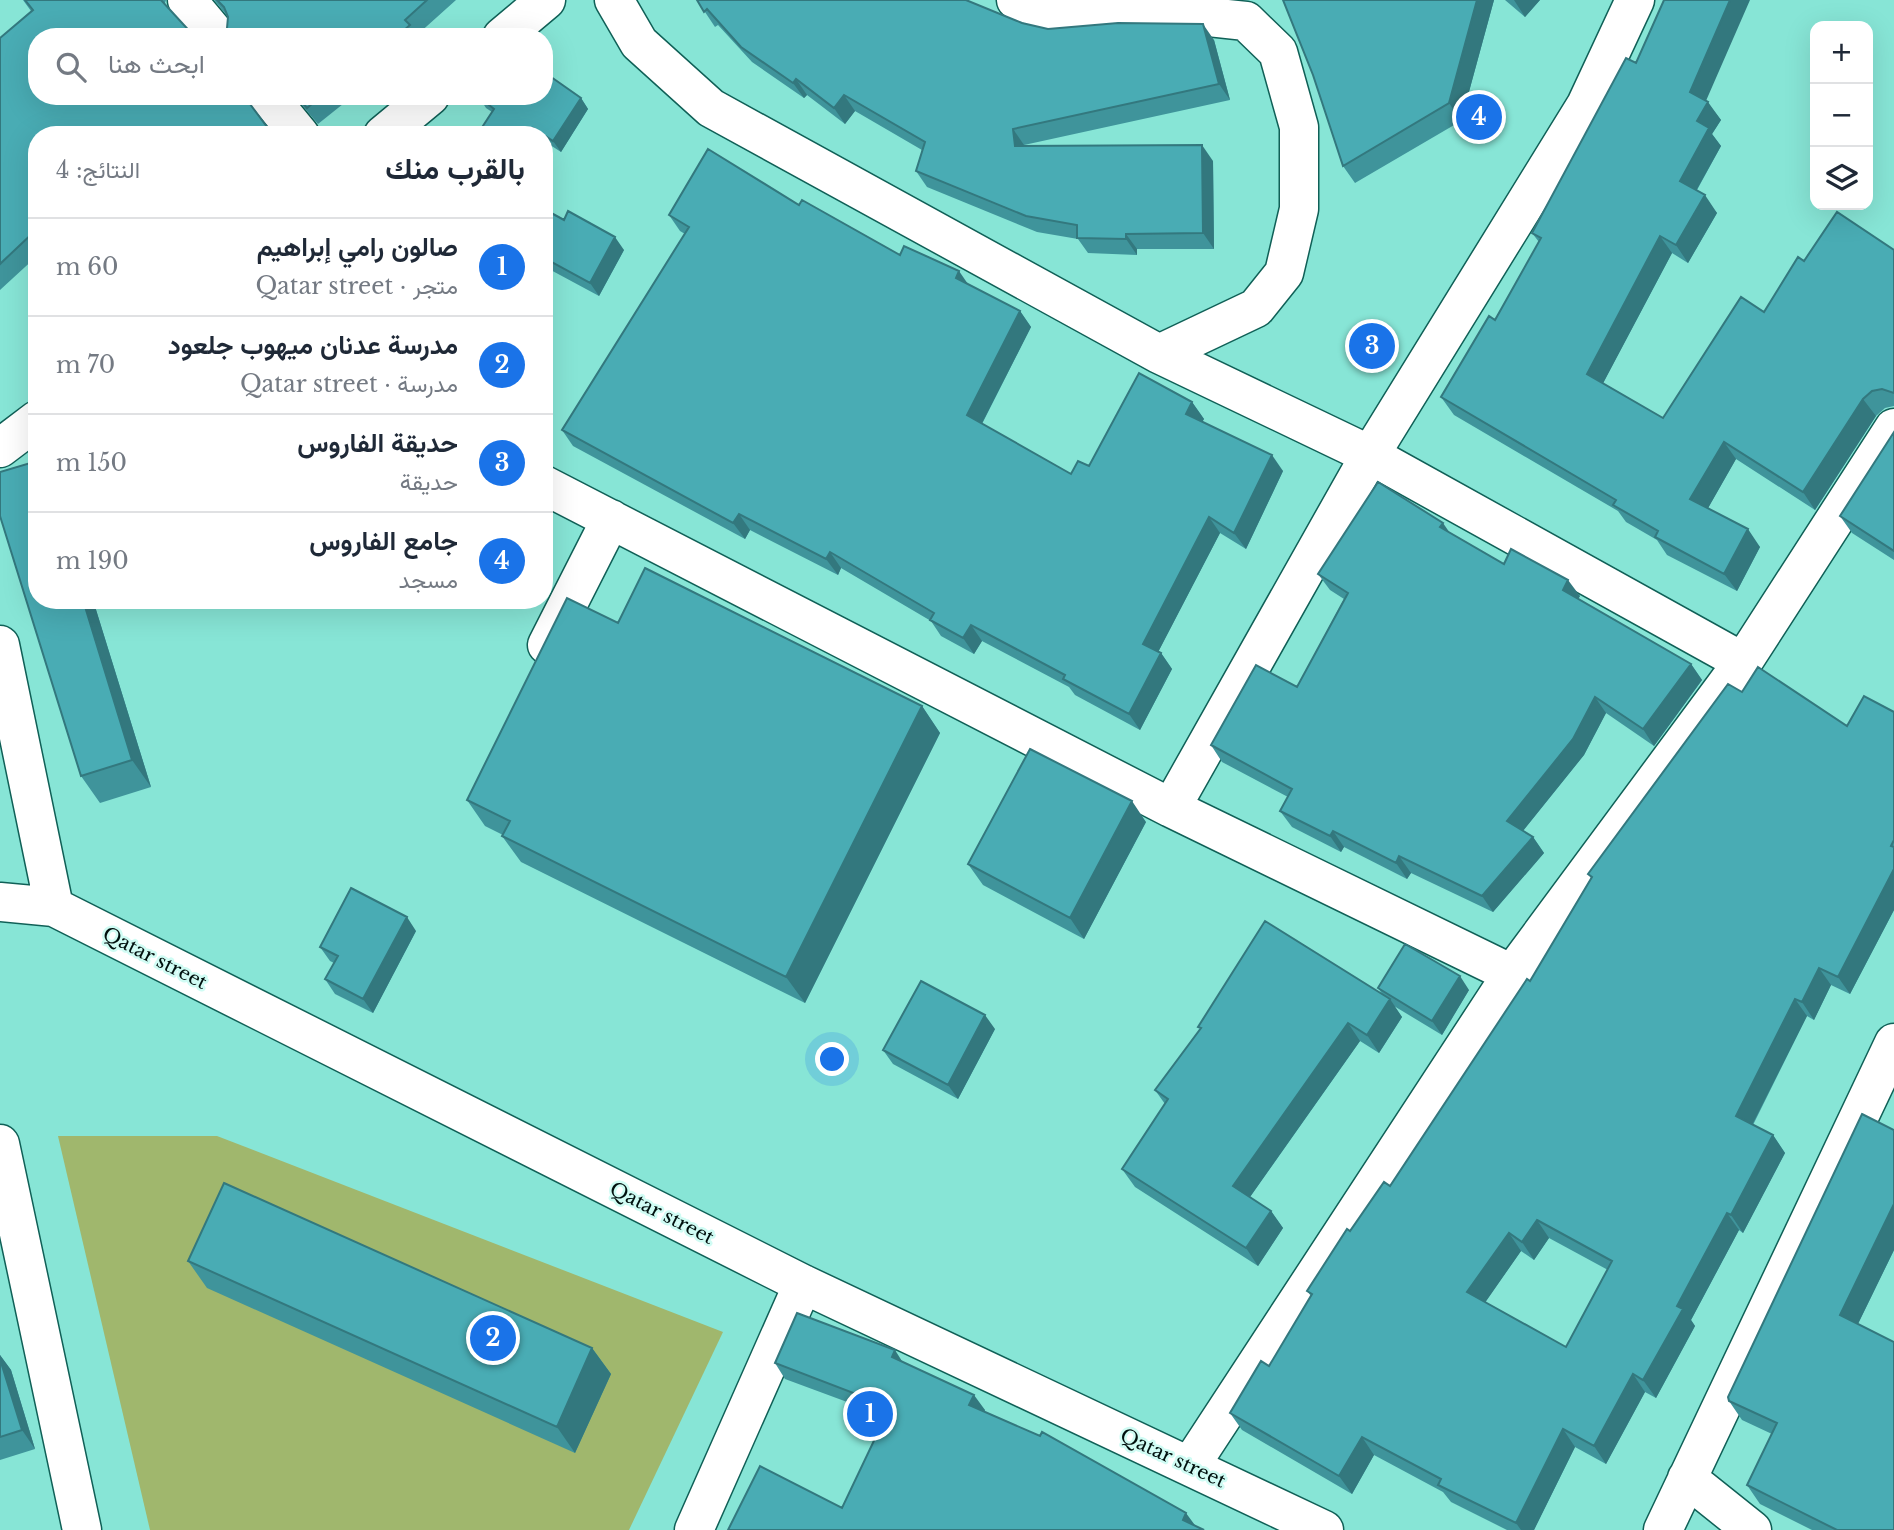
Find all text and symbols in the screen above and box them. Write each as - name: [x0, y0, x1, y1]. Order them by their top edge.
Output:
- map controls: [1810, 21, 1873, 210]
- button: +: [1810, 21, 1873, 84]
- search box: [28, 28, 553, 105]
- icon: search: [52, 48, 90, 86]
- text: ابحث هنا: [108, 48, 205, 80]
- button: −: [1810, 84, 1873, 147]
- pin: 4: [1456, 91, 1502, 143]
- button: layers: [1810, 147, 1873, 210]
- text: بالقرب منك: [385, 150, 525, 187]
- text: النتائج: 4: [56, 156, 140, 184]
- text: صالون رامي إبراهيم: [257, 231, 458, 263]
- text: 60 m: [56, 253, 119, 281]
- text: 1: [497, 253, 507, 281]
- text: متجر · Qatar street: [255, 272, 458, 300]
- pin: 3: [1349, 320, 1395, 372]
- text: مدرسة عدنان ميهوب جلعود: [168, 329, 458, 361]
- text: 70 m: [56, 351, 115, 379]
- text: 2: [495, 351, 510, 379]
- text: مدرسة · Qatar street: [240, 370, 458, 398]
- text: حديقة الفاروس: [297, 427, 458, 459]
- text: 150 m: [56, 449, 127, 477]
- text: 3: [495, 449, 509, 477]
- text: حديقة: [400, 468, 458, 496]
- text: جامع الفاروس: [309, 525, 458, 557]
- text: 190 m: [56, 547, 129, 575]
- text: 4: [494, 547, 510, 575]
- text: مسجد: [398, 566, 458, 594]
- street label: Qatar street: [99, 922, 212, 994]
- your location: [815, 1042, 849, 1076]
- street label: Qatar street: [606, 1177, 719, 1249]
- pin: 2: [470, 1312, 516, 1364]
- pin: 1: [847, 1388, 893, 1440]
- street label: Qatar street: [1117, 1424, 1230, 1493]

